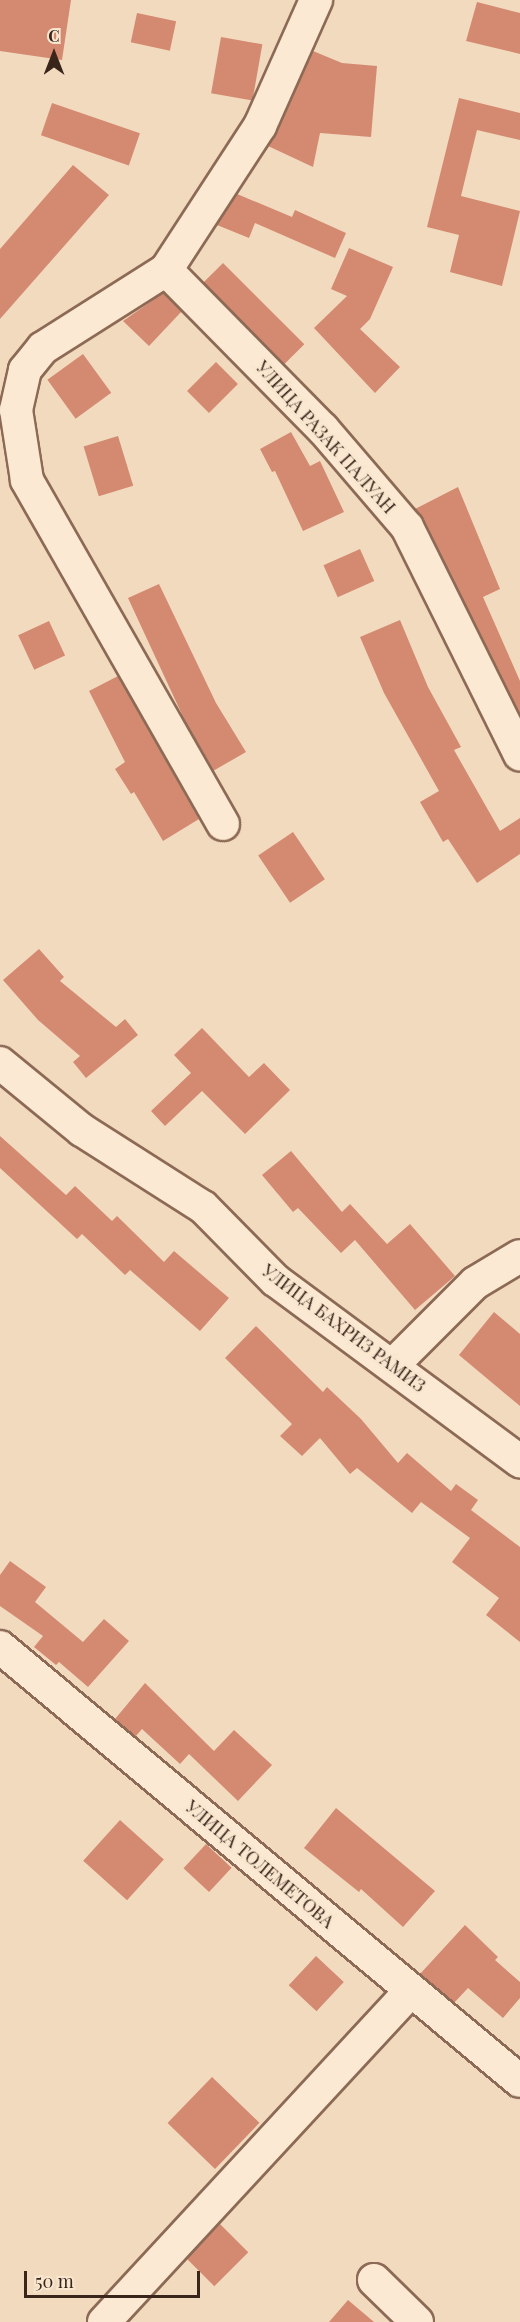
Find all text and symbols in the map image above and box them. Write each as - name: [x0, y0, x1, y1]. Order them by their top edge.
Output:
- north arrow: [24, 24, 84, 84]
- text: С: [48, 25, 60, 46]
- street label: УЛИЦА РАЗАК ПАЛУАН: [252, 356, 400, 518]
- street label: УЛИЦА БАХРИЗ РАМИЗ: [258, 1259, 430, 1397]
- street label: УЛИЦА ТОЛЕМЕТОВА: [181, 1796, 339, 1932]
- scale bar: [27, 2259, 202, 2297]
- text: 50 m: [35, 2269, 74, 2293]

